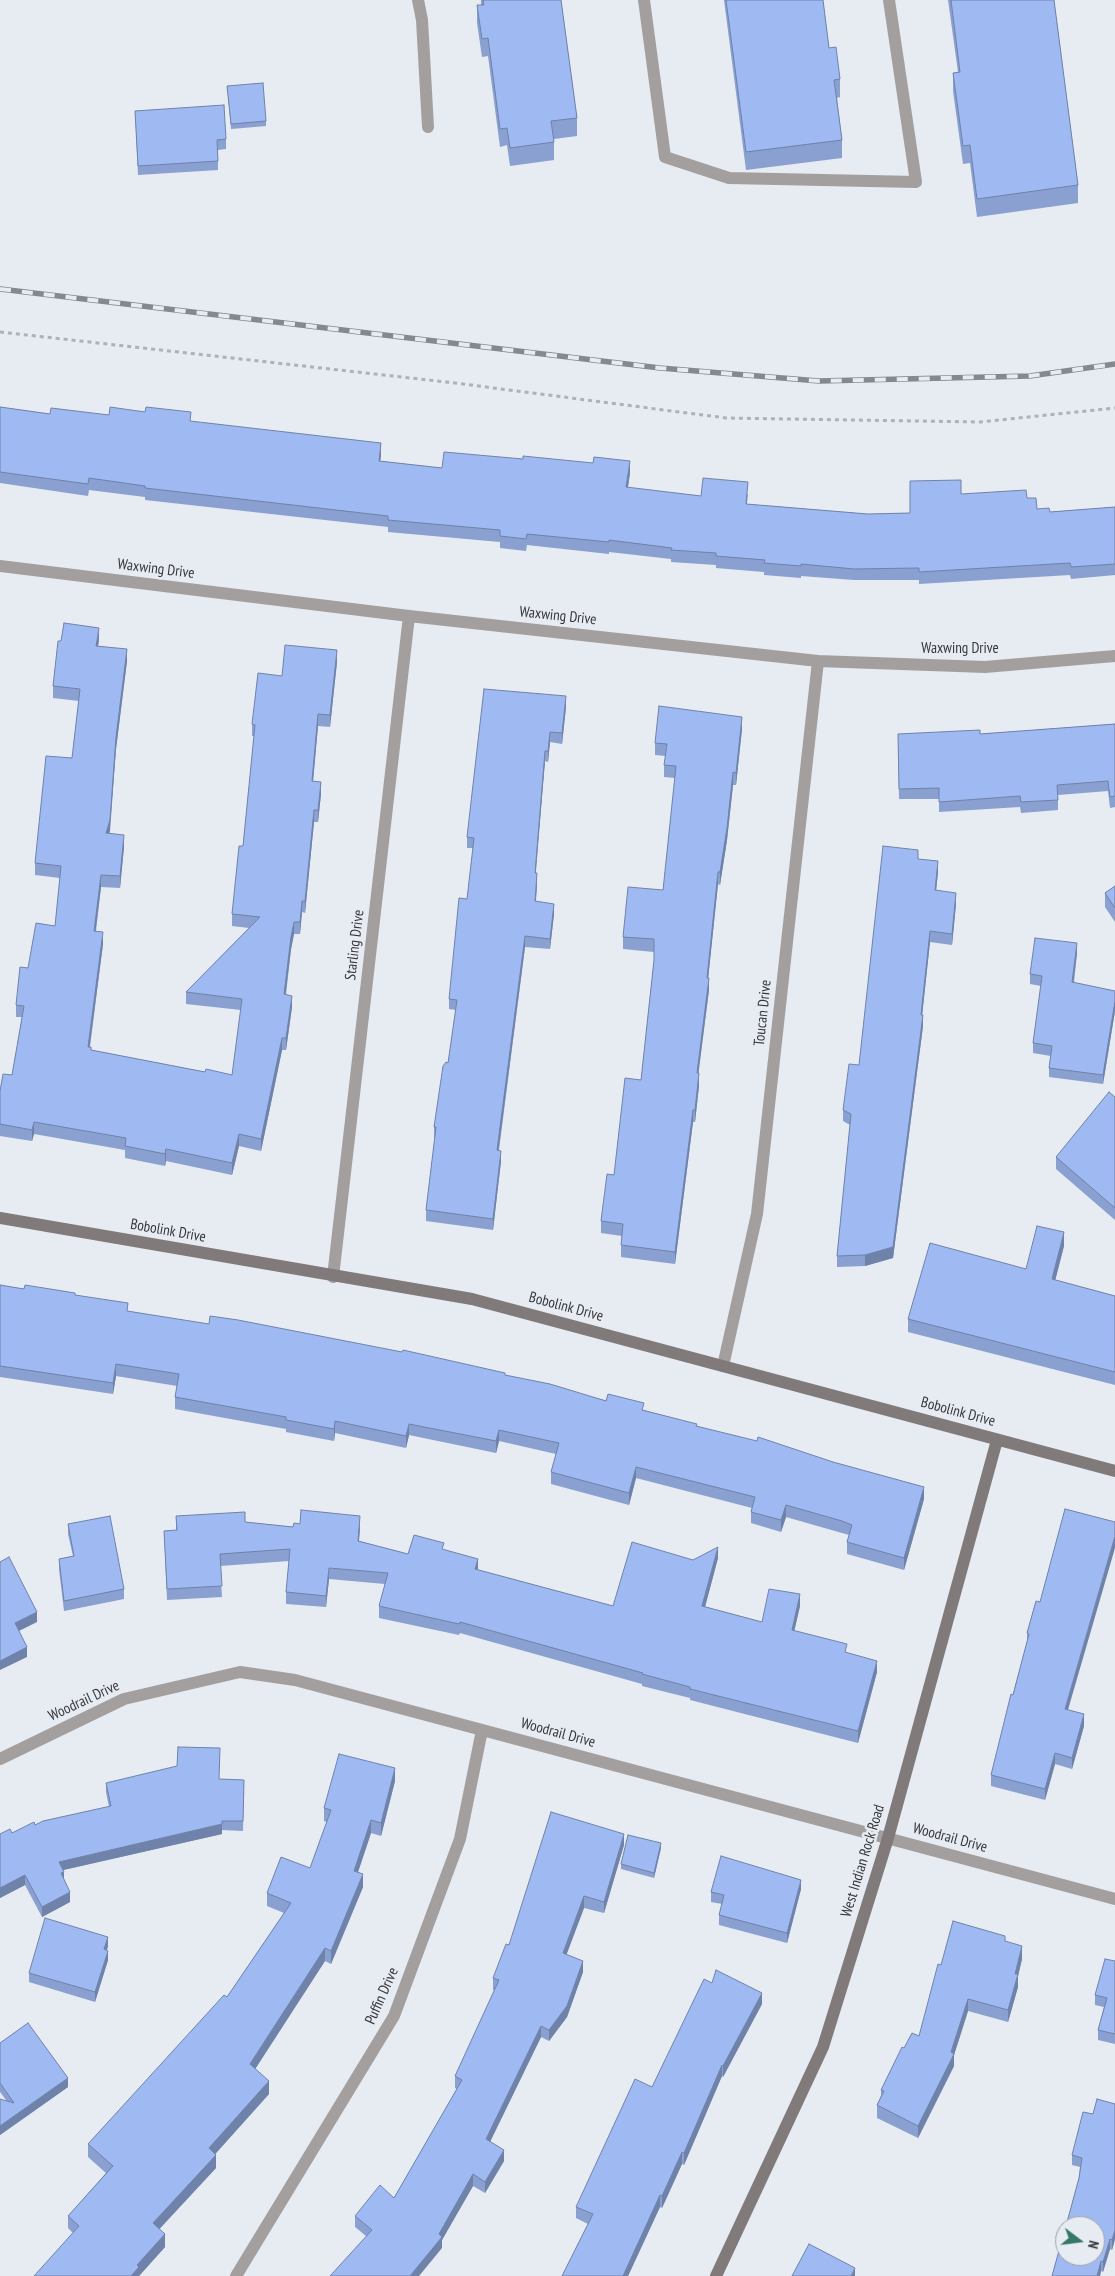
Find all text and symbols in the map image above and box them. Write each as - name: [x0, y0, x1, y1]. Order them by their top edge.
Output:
- street label: Waxwing Drive: [117, 555, 195, 583]
- street label: Waxwing Drive: [519, 603, 597, 629]
- street label: Waxwing Drive: [921, 640, 999, 658]
- street label: Starling Drive: [342, 909, 368, 981]
- street label: Toucan Drive: [751, 979, 775, 1047]
- street label: Bobolink Drive: [129, 1216, 207, 1246]
- street label: Bobolink Drive: [527, 1288, 605, 1326]
- street label: Bobolink Drive: [919, 1393, 997, 1431]
- street label: Woodrail Drive: [46, 1677, 122, 1725]
- street label: Woodrail Drive: [519, 1714, 597, 1752]
- street label: West Indian Rock Road: [837, 1803, 889, 1919]
- street label: Woodrail Drive: [911, 1819, 989, 1857]
- street label: Puffin Drive: [362, 1965, 402, 2027]
- north arrow: [1055, 2216, 1105, 2266]
- text: N: [1084, 2239, 1103, 2251]

